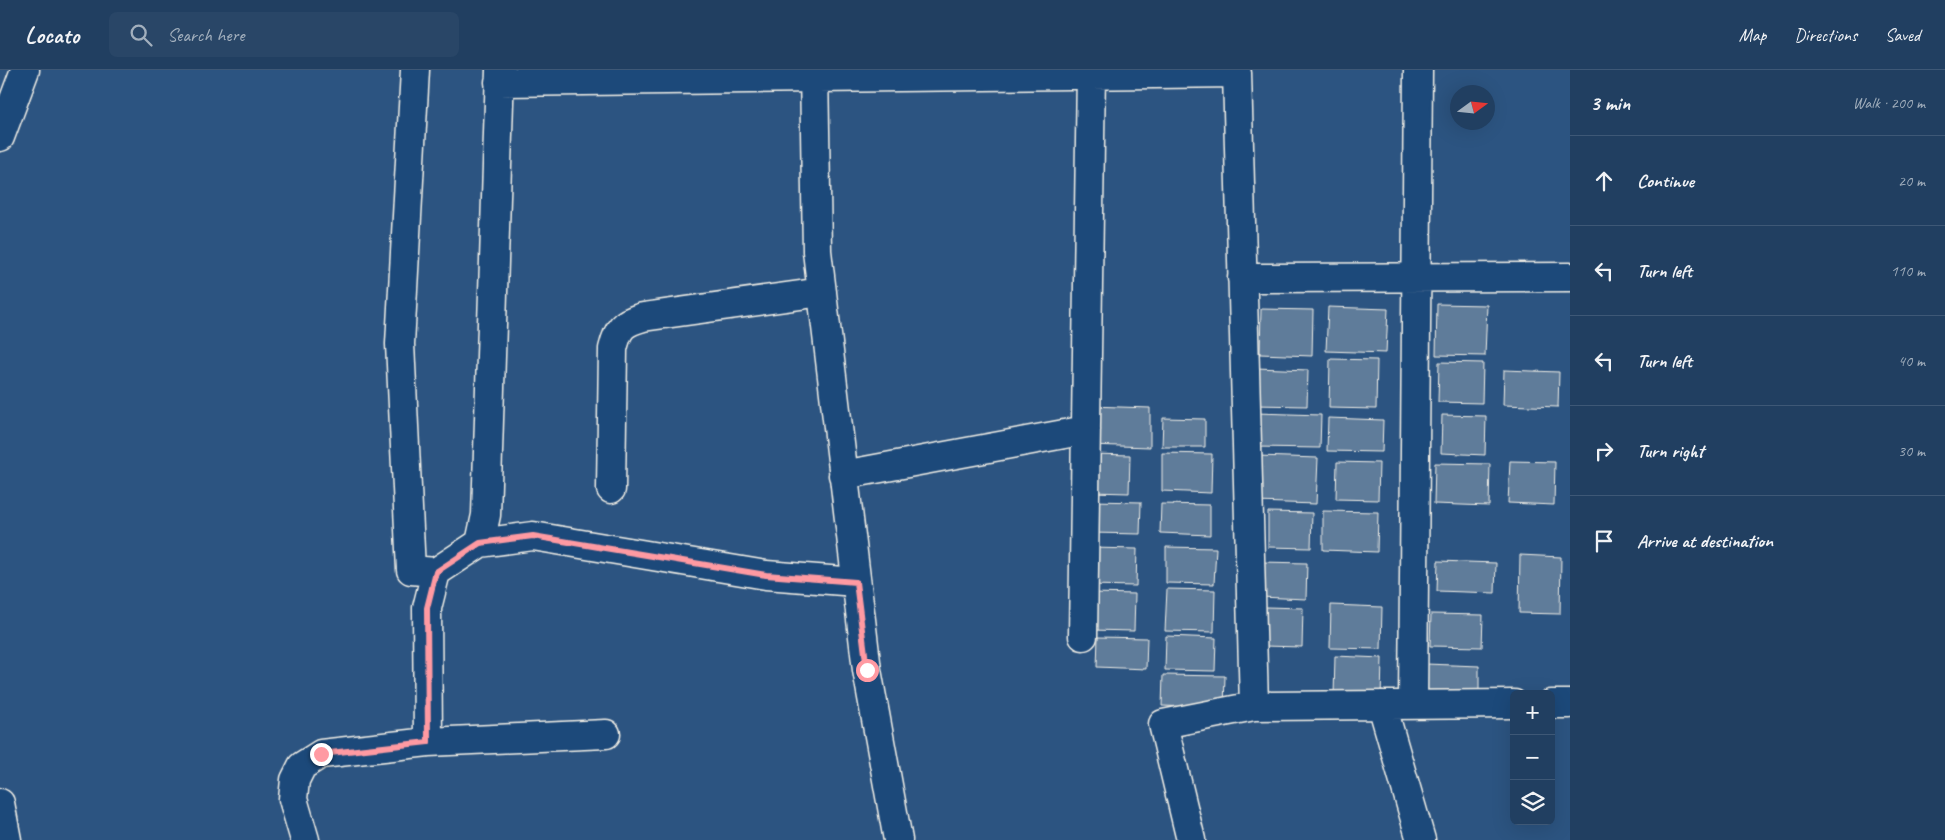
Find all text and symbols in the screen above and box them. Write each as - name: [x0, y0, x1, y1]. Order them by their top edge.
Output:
- search box: [109, 12, 459, 57]
- text: Locato: [25, 20, 79, 50]
- icon: search: [127, 21, 155, 49]
- text: Search here: [167, 23, 245, 47]
- text: Map: [1739, 24, 1766, 46]
- text: Directions: [1794, 24, 1857, 46]
- text: Saved: [1885, 24, 1920, 46]
- north arrow: [1450, 85, 1495, 130]
- text: 3 min: [1590, 90, 1630, 116]
- text: Walk · 200 m: [1853, 93, 1925, 113]
- icon: ahead: [1590, 167, 1618, 195]
- text: Continue: [1637, 169, 1694, 193]
- text: 20 m: [1898, 171, 1925, 191]
- icon: left: [1590, 257, 1618, 285]
- text: Turn left: [1637, 259, 1692, 283]
- text: 110 m: [1891, 261, 1925, 281]
- icon: left: [1590, 347, 1618, 375]
- text: Turn left: [1637, 349, 1692, 373]
- text: 40 m: [1898, 351, 1925, 371]
- icon: right: [1590, 437, 1618, 465]
- text: Turn right: [1637, 439, 1704, 463]
- text: 30 m: [1898, 441, 1925, 461]
- icon: arrive: [1590, 527, 1618, 555]
- text: Arrive at destination: [1637, 529, 1773, 553]
- route start: [856, 659, 879, 682]
- map controls: [1510, 690, 1555, 825]
- button: +: [1510, 690, 1555, 735]
- button: −: [1510, 735, 1555, 780]
- route end: [310, 743, 333, 766]
- button: layers: [1510, 780, 1555, 825]

